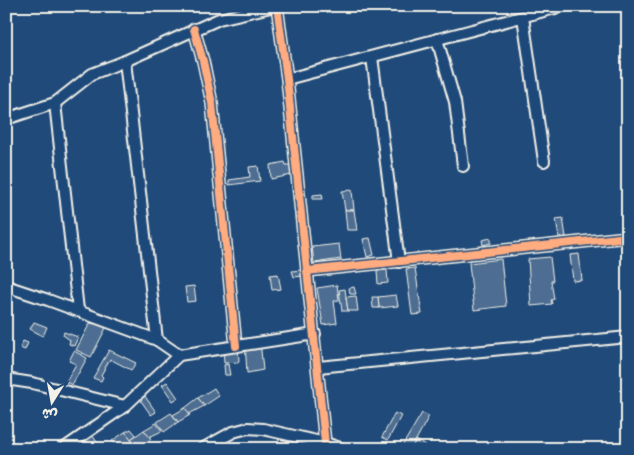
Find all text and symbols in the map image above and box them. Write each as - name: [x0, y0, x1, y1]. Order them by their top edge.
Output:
- north arrow: [28, 378, 78, 428]
- text: ش: [40, 404, 59, 426]

